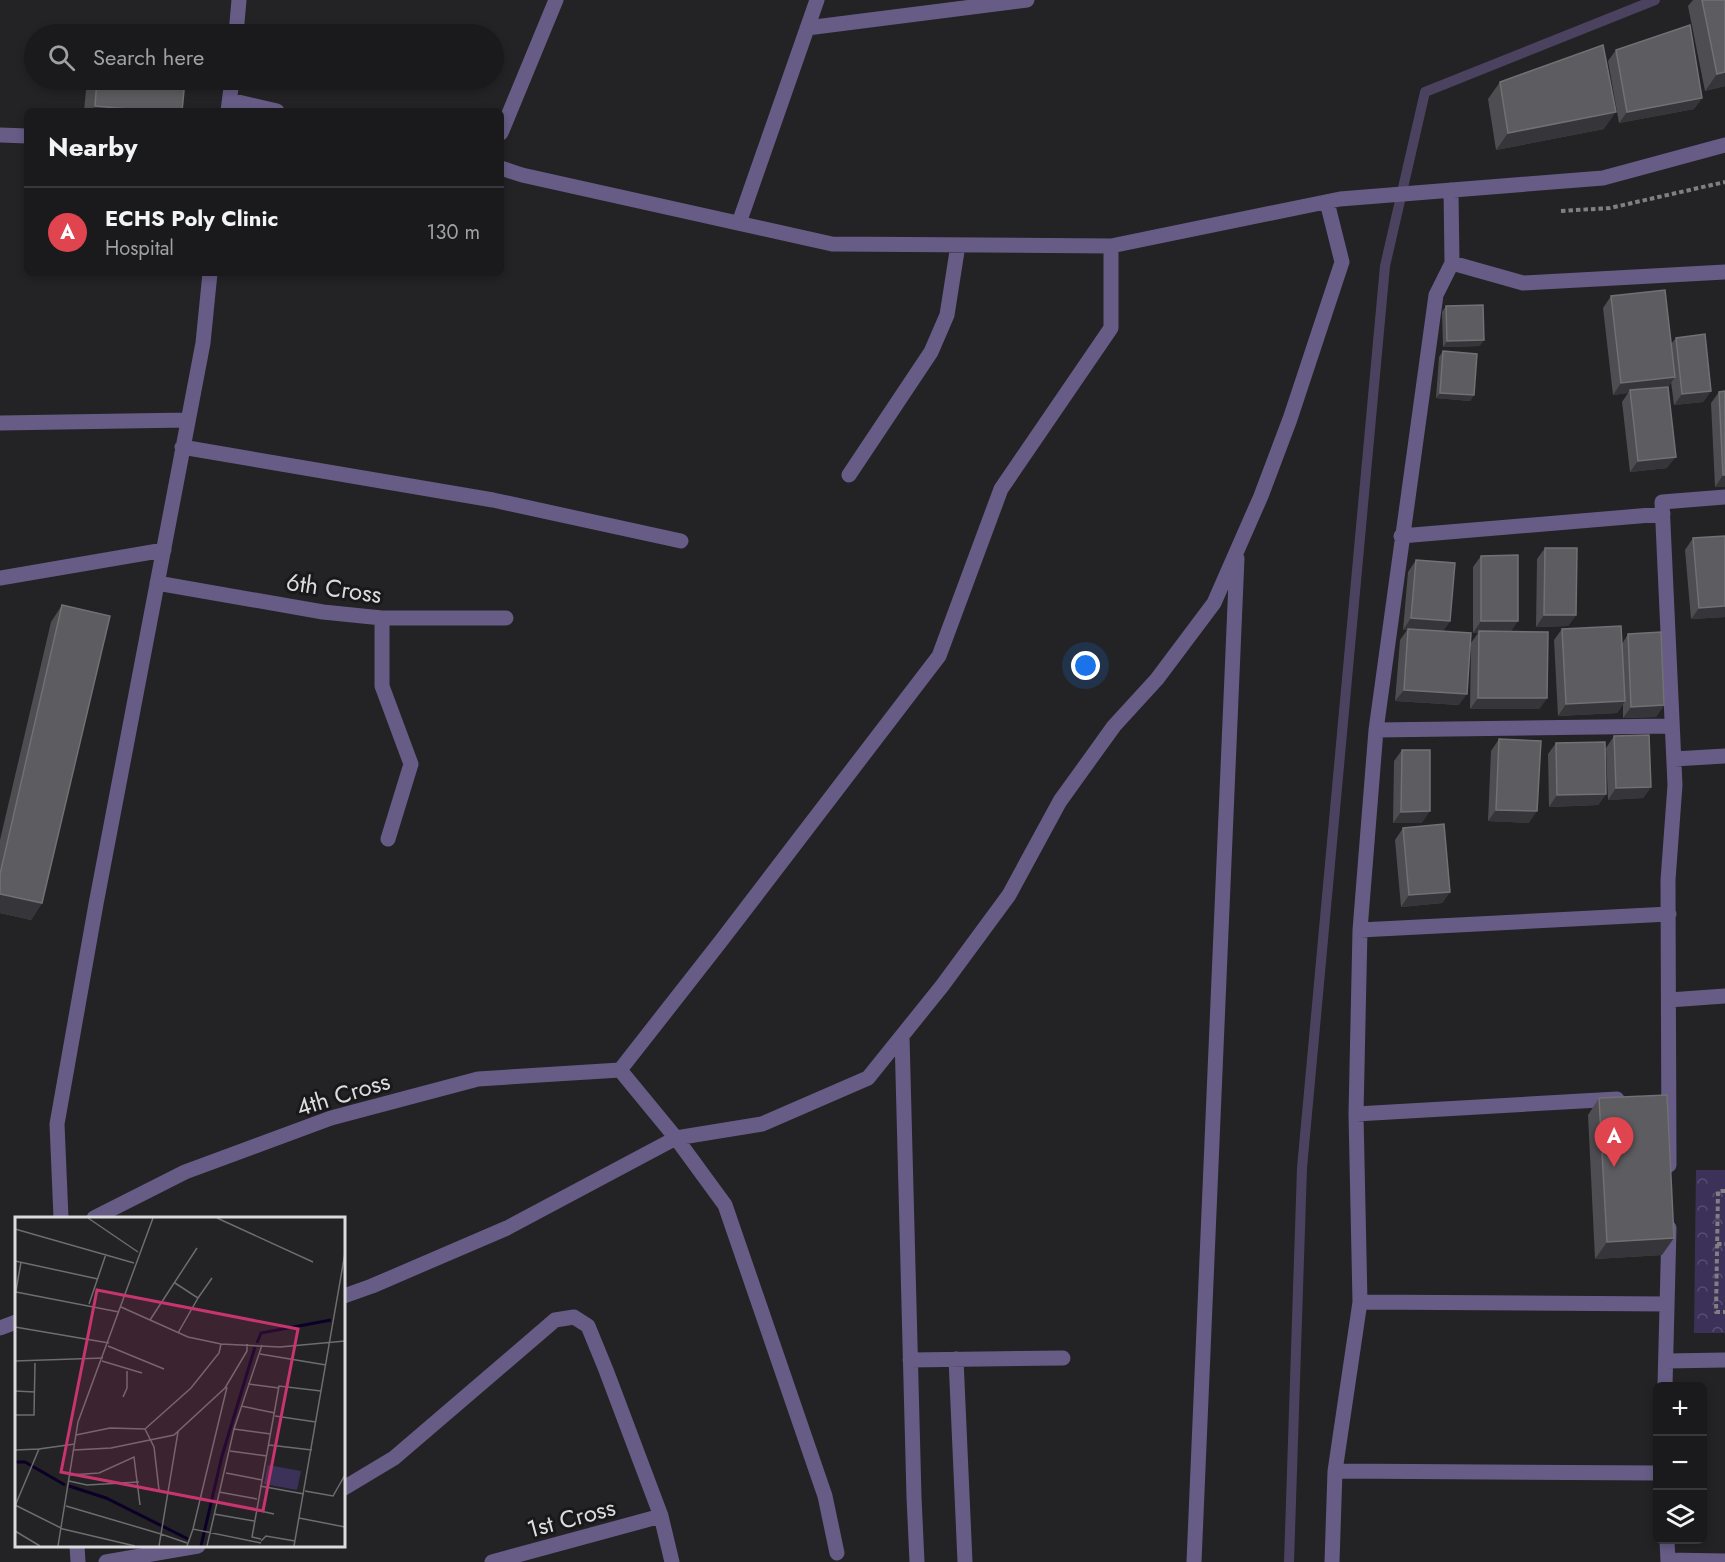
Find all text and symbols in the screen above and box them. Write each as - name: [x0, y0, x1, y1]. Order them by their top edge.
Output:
- search box: [24, 24, 504, 90]
- icon: search: [45, 41, 78, 74]
- text: Search here: [93, 41, 204, 73]
- text: Nearby: [48, 128, 137, 166]
- text: ECHS Poly Clinic: [105, 202, 278, 234]
- text: A: [60, 218, 75, 247]
- text: 130 m: [426, 218, 480, 247]
- text: Hospital: [105, 234, 174, 263]
- street label: 6th Cross: [284, 564, 384, 612]
- your location: [1071, 651, 1100, 680]
- street label: 4th Cross: [292, 1063, 394, 1125]
- pin: A: [1594, 1118, 1634, 1167]
- inset map: [15, 1217, 345, 1547]
- map controls: [1653, 1382, 1707, 1544]
- button: +: [1653, 1382, 1707, 1436]
- button: −: [1653, 1436, 1707, 1490]
- street label: 1st Cross: [523, 1489, 619, 1547]
- button: layers: [1653, 1490, 1707, 1544]

